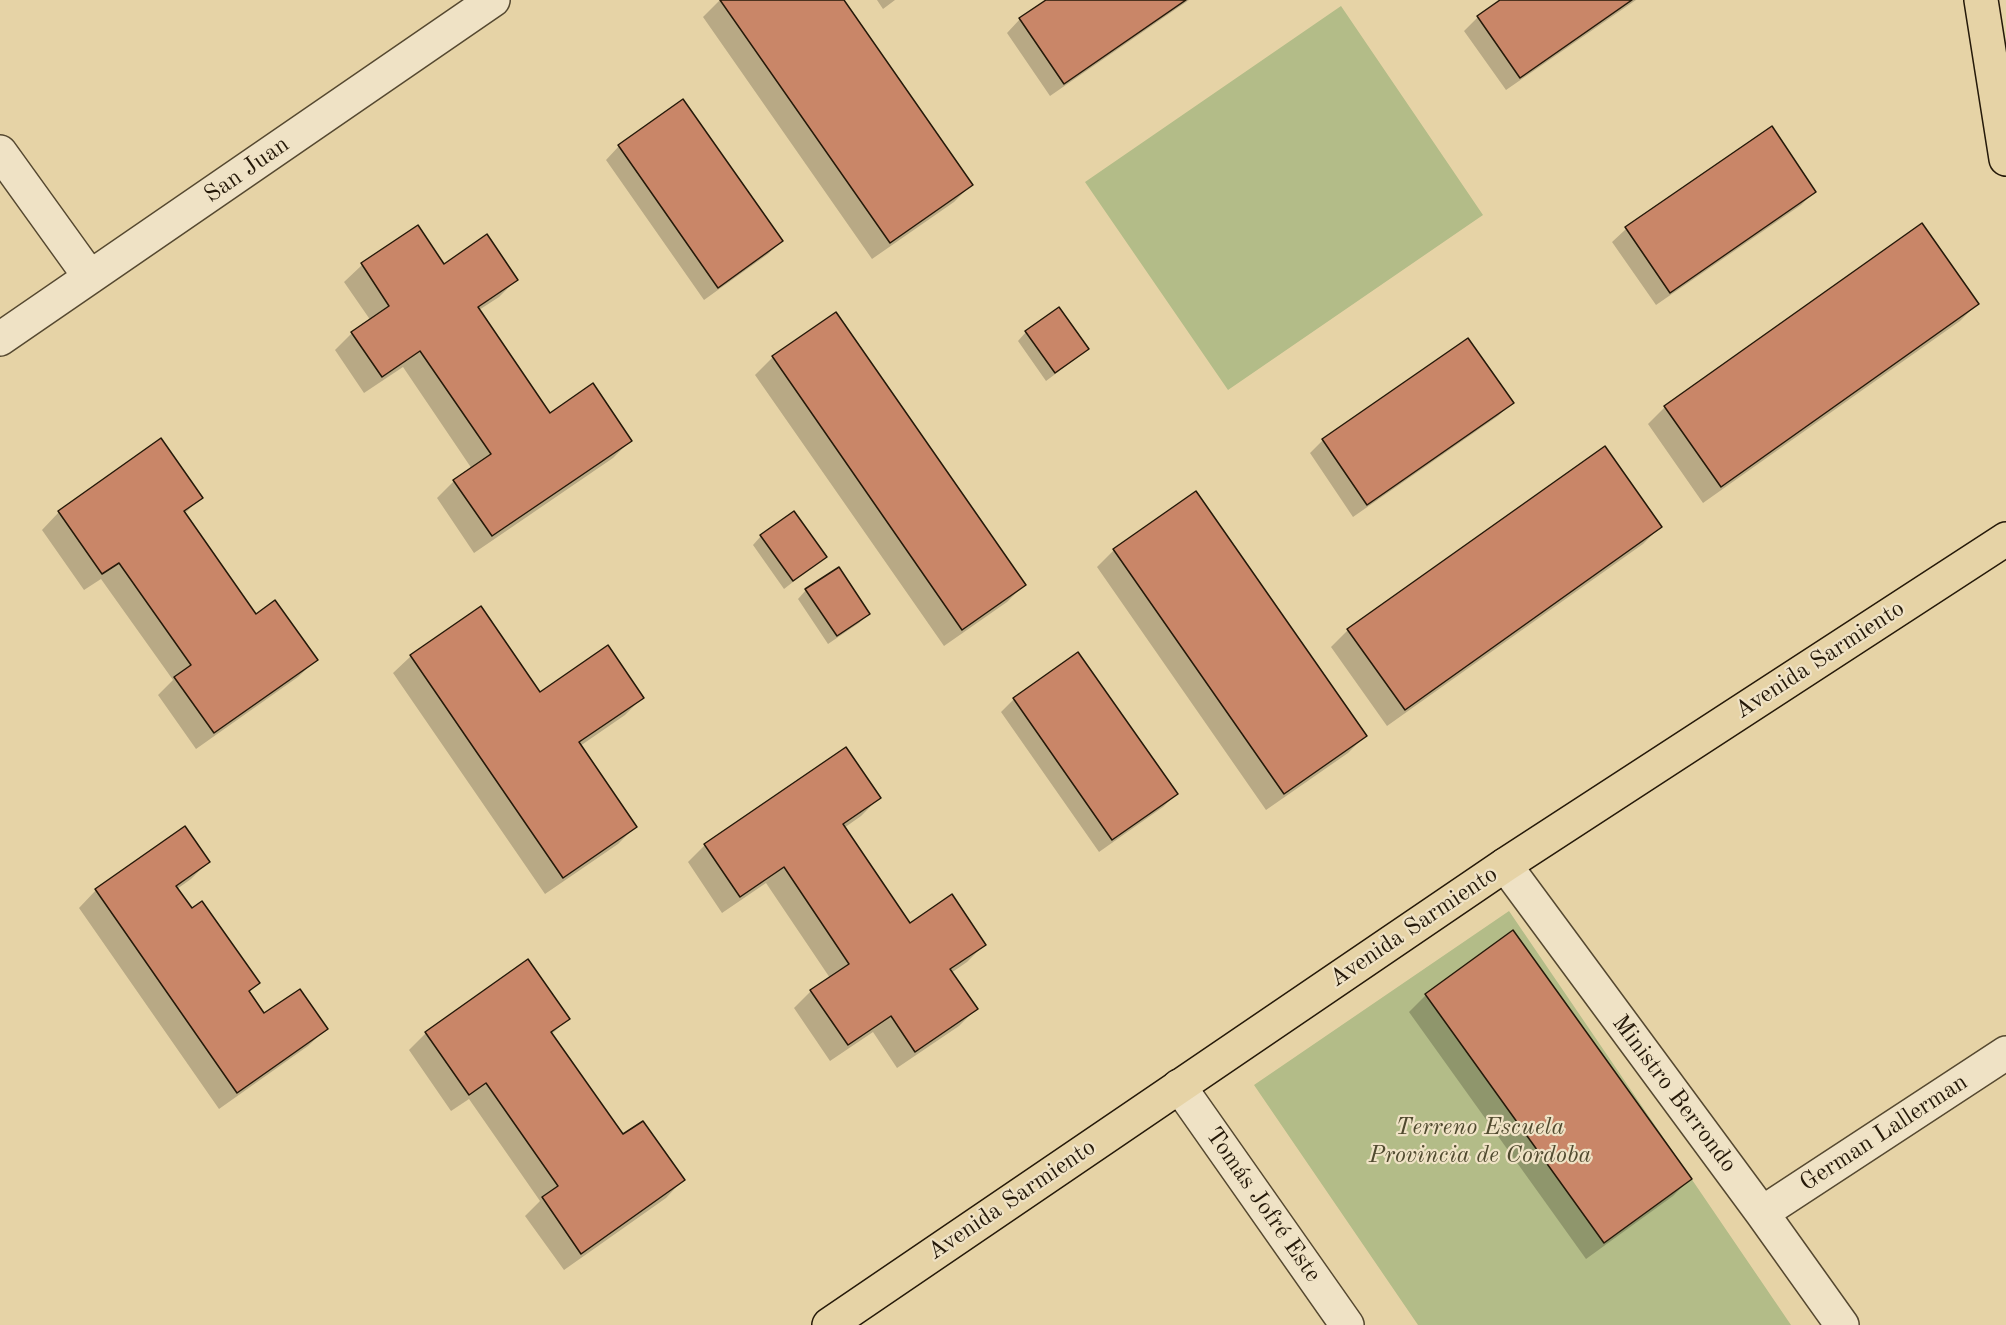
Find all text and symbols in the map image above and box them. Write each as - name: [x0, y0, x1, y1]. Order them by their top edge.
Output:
- street label: San Juan: [199, 130, 295, 210]
- street label: Avenida Sarmiento: [1730, 594, 1910, 726]
- street label: Avenida Sarmiento: [1325, 860, 1503, 994]
- street label: Ministro Berrondo: [1605, 1010, 1743, 1178]
- street label: German Lallerman: [1795, 1068, 1973, 1198]
- park label: Terreno Escuela Provincia de Cordoba: [1369, 1114, 1591, 1170]
- street label: Tomás Jofré Este: [1199, 1122, 1327, 1288]
- street label: Avenida Sarmiento: [923, 1133, 1101, 1267]

